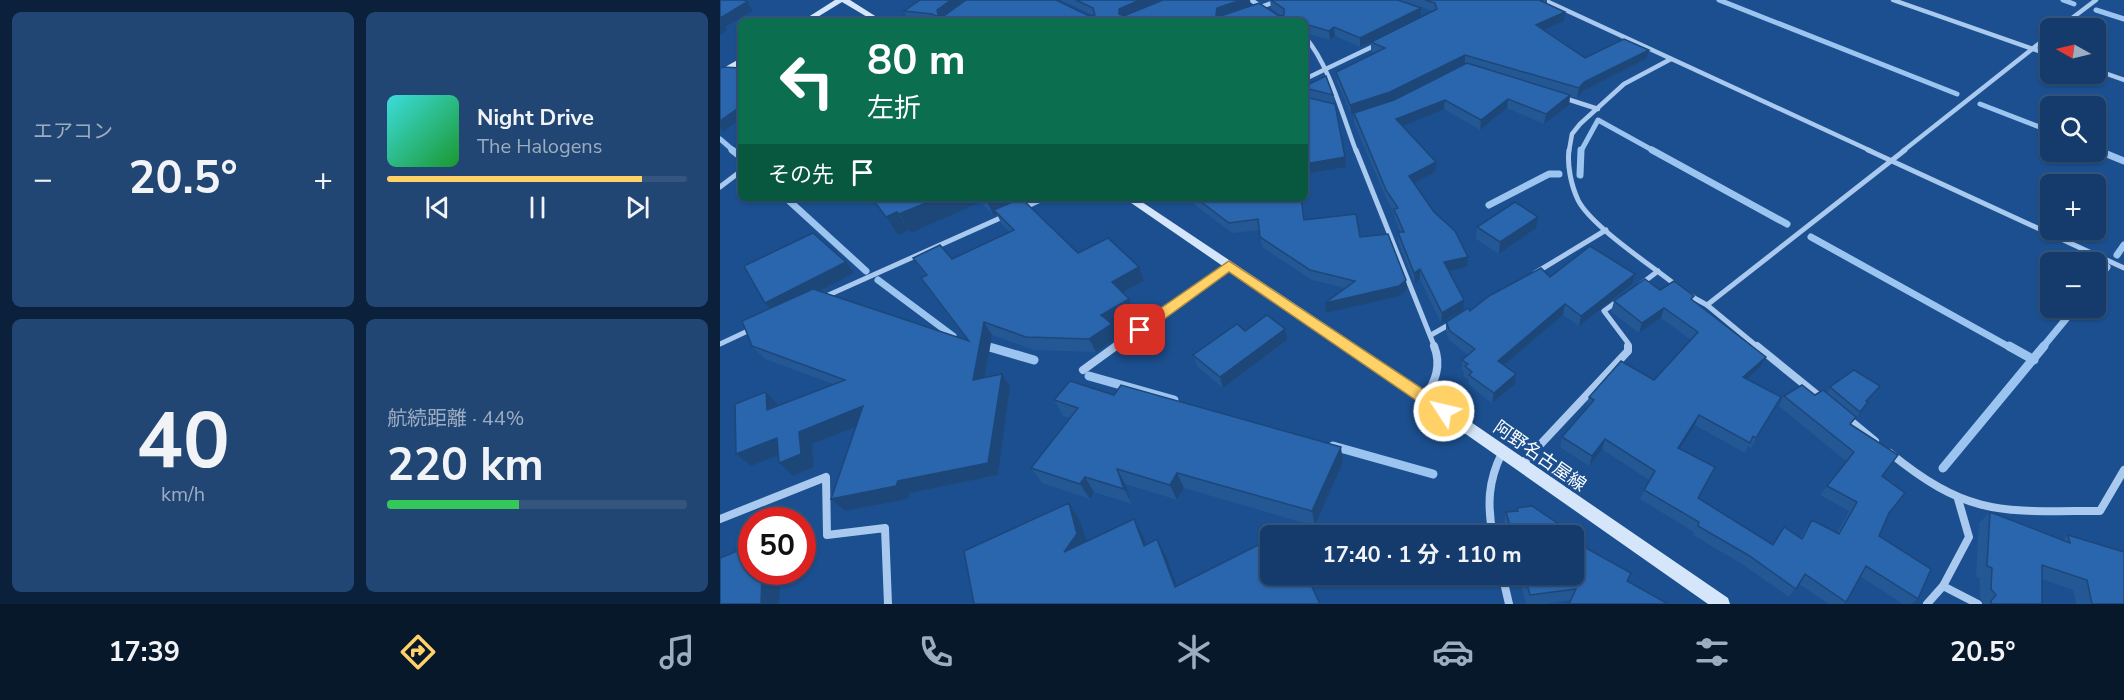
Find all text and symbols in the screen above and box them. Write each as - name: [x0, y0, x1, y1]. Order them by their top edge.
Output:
- north arrow: [2040, 18, 2106, 84]
- map controls: [2040, 18, 2106, 318]
- text: 80 m: [867, 32, 966, 89]
- icon: left: [768, 42, 846, 120]
- text: 左折: [867, 90, 921, 127]
- button: search: [2040, 96, 2106, 162]
- text: Night Drive: [477, 103, 594, 133]
- text: エアコン: [33, 118, 113, 145]
- text: The Halogens: [477, 133, 602, 160]
- text: 20.5°: [128, 148, 238, 209]
- icon: arrive: [846, 156, 879, 189]
- text: −: [33, 157, 53, 202]
- text: +: [313, 157, 333, 202]
- text: その先: [768, 160, 834, 190]
- button: +: [2040, 174, 2106, 240]
- icon: previous: [421, 191, 454, 224]
- icon: pause: [521, 191, 554, 224]
- icon: next: [621, 191, 654, 224]
- button: −: [2040, 252, 2106, 318]
- pin: [1114, 304, 1165, 355]
- icon: arrive: [1123, 313, 1156, 346]
- position arrow: [1412, 379, 1476, 443]
- text: 40: [136, 388, 230, 495]
- text: 航続距離 · 44%: [387, 405, 524, 432]
- street label: 阿野名古屋線: [1489, 415, 1591, 497]
- text: 220 km: [387, 435, 544, 496]
- text: km/h: [161, 481, 205, 508]
- speed limit sign: 50: [738, 507, 816, 585]
- text: 17:40 · 1 分 · 110 m: [1323, 540, 1521, 570]
- icon: directions: [397, 631, 439, 673]
- icon: music: [656, 631, 698, 673]
- icon: phone: [915, 631, 957, 673]
- icon: climate: [1173, 631, 1215, 673]
- icon: car: [1432, 631, 1474, 673]
- icon: filters: [1691, 631, 1733, 673]
- text: 17:39: [108, 634, 180, 671]
- text: 20.5°: [1950, 634, 2015, 671]

